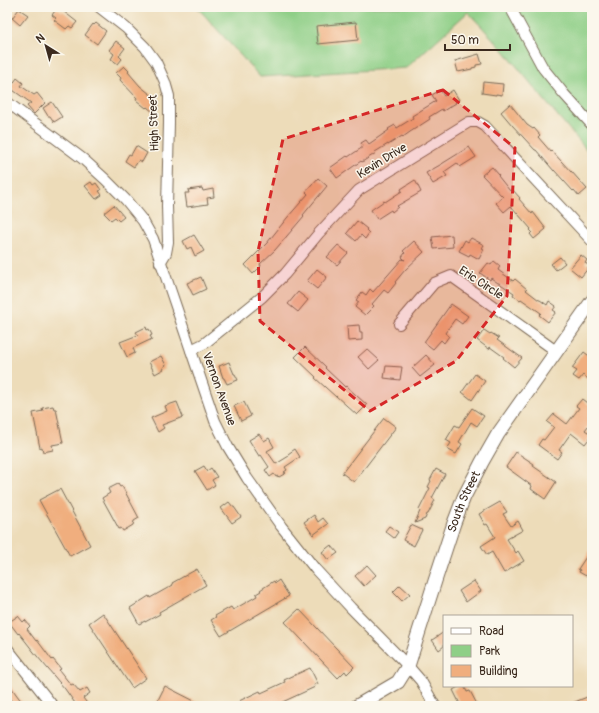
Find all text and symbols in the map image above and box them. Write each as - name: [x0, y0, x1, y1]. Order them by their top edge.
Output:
- north arrow: [26, 26, 66, 66]
- scale bar: [445, 26, 510, 52]
- text: N: [33, 31, 48, 46]
- text: 50 m: [451, 33, 479, 48]
- street label: High Street: [146, 94, 162, 152]
- street label: Kevin Drive: [354, 140, 410, 182]
- street label: Eric Circle: [456, 263, 506, 303]
- street label: Vernon Avenue: [199, 350, 239, 428]
- street label: South Street: [444, 468, 484, 534]
- legend: [443, 615, 573, 687]
- text: Road: [479, 624, 504, 639]
- text: Park: [479, 644, 500, 659]
- text: Building: [479, 664, 518, 679]

